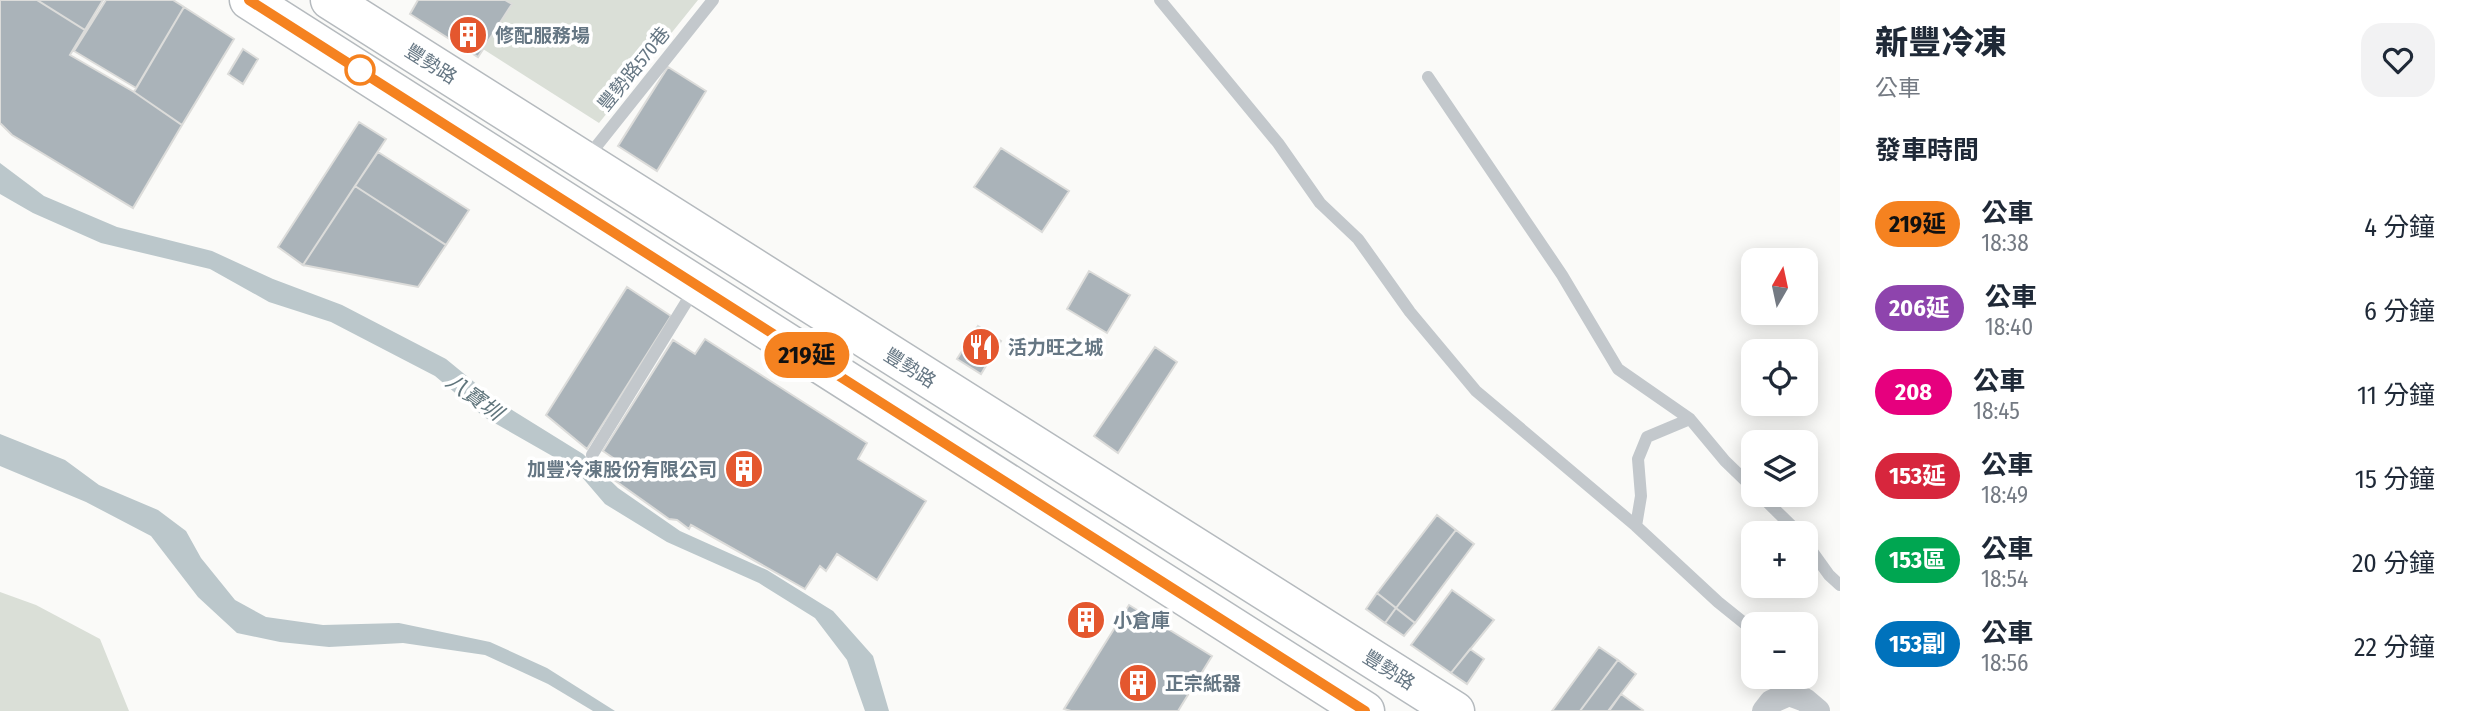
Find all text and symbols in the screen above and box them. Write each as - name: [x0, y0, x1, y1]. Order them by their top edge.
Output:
- building icon: 修配服務場: [447, 14, 489, 56]
- street label: 豐勢路570巷: [593, 22, 675, 116]
- text: 新豐冷凍: [1875, 23, 2007, 63]
- button: heart: [2361, 23, 2435, 97]
- place label: 修配服務場: [495, 24, 590, 47]
- street label: 豐勢路: [401, 39, 461, 89]
- unlabelled marker: [345, 55, 375, 85]
- text: 公車: [1875, 74, 1921, 102]
- text: 發車時間: [1875, 135, 1979, 166]
- text: 公車: [1981, 198, 2033, 229]
- text: 219延: [1889, 210, 1946, 238]
- text: 4 分鐘: [2364, 212, 2435, 243]
- text: 18:38: [1981, 229, 2029, 257]
- north arrow: [1741, 248, 1818, 326]
- map controls: [1741, 248, 1818, 689]
- text: 公車: [1985, 282, 2037, 313]
- text: 206延: [1889, 294, 1950, 322]
- text: 6 分鐘: [2364, 296, 2435, 327]
- text: 18:40: [1985, 313, 2033, 341]
- restaurant icon: 活力旺之城: [960, 326, 1002, 368]
- line badge: 219延: [758, 332, 856, 378]
- place label: 活力旺之城: [1008, 336, 1103, 359]
- button: locate: [1741, 339, 1818, 416]
- text: 219延: [778, 341, 836, 369]
- street label: 豐勢路: [880, 343, 940, 393]
- text: 公車: [1973, 366, 2025, 397]
- water label: 八寶圳: [441, 368, 510, 428]
- text: 208: [1895, 378, 1932, 406]
- text: 11 分鐘: [2357, 380, 2435, 411]
- text: 18:45: [1973, 397, 2020, 425]
- button: layers: [1741, 430, 1818, 507]
- building icon: 加豐冷凍股份有限公司: [723, 448, 765, 490]
- text: 公車: [1981, 450, 2033, 481]
- place label: 加豐冷凍股份有限公司: [527, 458, 717, 481]
- text: 153延: [1889, 462, 1946, 490]
- text: 15 分鐘: [2355, 464, 2435, 495]
- text: 18:49: [1981, 481, 2028, 509]
- button: +: [1741, 521, 1818, 598]
- text: 公車: [1981, 534, 2033, 565]
- text: 153區: [1889, 546, 1946, 574]
- text: 20 分鐘: [2352, 548, 2435, 579]
- text: 18:54: [1981, 565, 2028, 593]
- building icon: 小倉庫: [1065, 599, 1107, 641]
- place label: 小倉庫: [1113, 609, 1170, 632]
- button: −: [1741, 612, 1818, 689]
- text: 公車: [1981, 618, 2033, 649]
- text: 153副: [1889, 630, 1946, 658]
- text: 22 分鐘: [2354, 632, 2435, 663]
- street label: 豐勢路: [1359, 645, 1419, 695]
- text: 18:56: [1981, 649, 2028, 677]
- building icon: 正宗紙器: [1117, 662, 1159, 704]
- place label: 正宗紙器: [1165, 672, 1241, 695]

